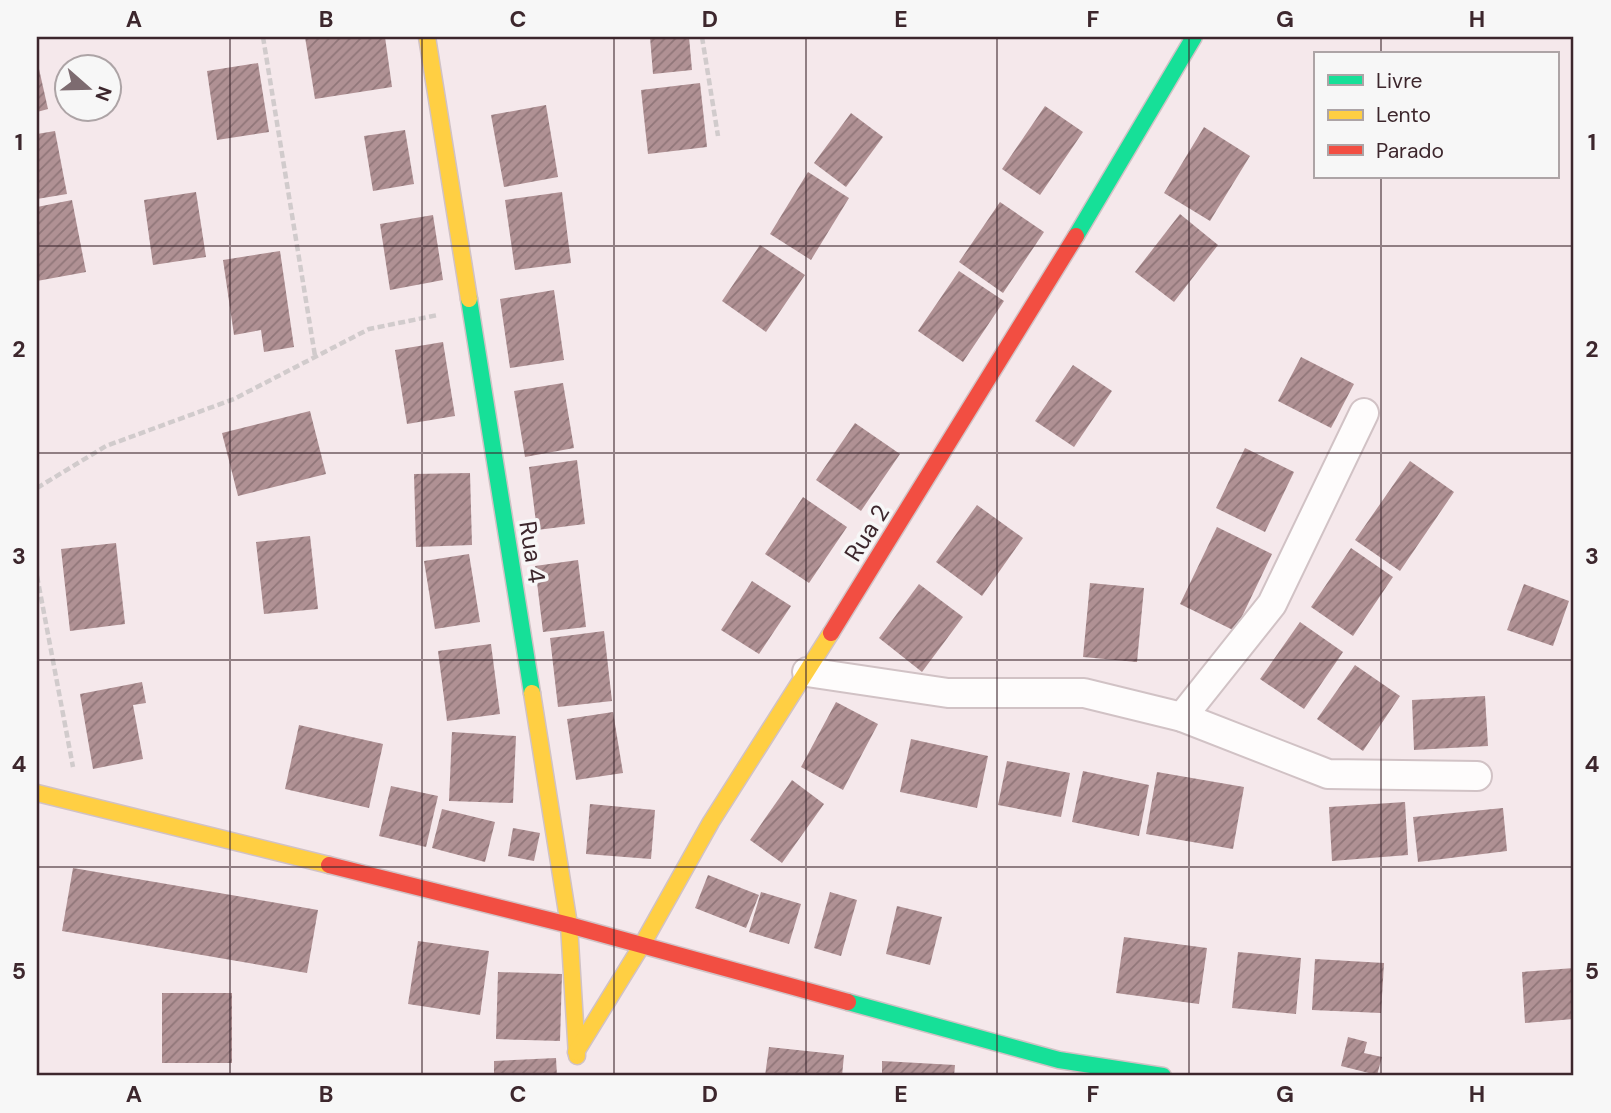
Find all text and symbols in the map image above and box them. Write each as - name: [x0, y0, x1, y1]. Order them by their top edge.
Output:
- text: A: [126, 4, 142, 34]
- text: B: [319, 4, 333, 34]
- text: C: [510, 4, 526, 34]
- text: D: [702, 4, 718, 34]
- text: E: [894, 4, 908, 34]
- text: F: [1087, 4, 1100, 34]
- text: G: [1276, 4, 1294, 34]
- text: H: [1469, 4, 1485, 34]
- north arrow: [52, 52, 122, 122]
- legend: [1314, 52, 1558, 178]
- text: Livre: [1376, 67, 1423, 95]
- text: N: [89, 83, 118, 104]
- text: Lento: [1376, 101, 1431, 129]
- text: 1: [15, 127, 23, 157]
- text: 1: [1588, 127, 1596, 157]
- text: Parado: [1376, 137, 1444, 165]
- text: 2: [12, 334, 26, 364]
- text: 2: [1585, 334, 1599, 364]
- street label: Rua 2: [837, 499, 896, 567]
- street label: Rua 4: [512, 519, 553, 585]
- text: 3: [12, 541, 26, 571]
- text: 3: [1585, 541, 1599, 571]
- text: 4: [12, 749, 27, 779]
- text: 4: [1585, 749, 1600, 779]
- text: 5: [12, 956, 26, 986]
- text: 5: [1585, 956, 1599, 986]
- text: A: [126, 1079, 142, 1109]
- text: B: [319, 1079, 333, 1109]
- text: C: [510, 1079, 526, 1109]
- text: D: [702, 1079, 718, 1109]
- text: E: [894, 1079, 908, 1109]
- text: F: [1087, 1079, 1100, 1109]
- text: G: [1276, 1079, 1294, 1109]
- text: H: [1469, 1079, 1485, 1109]

